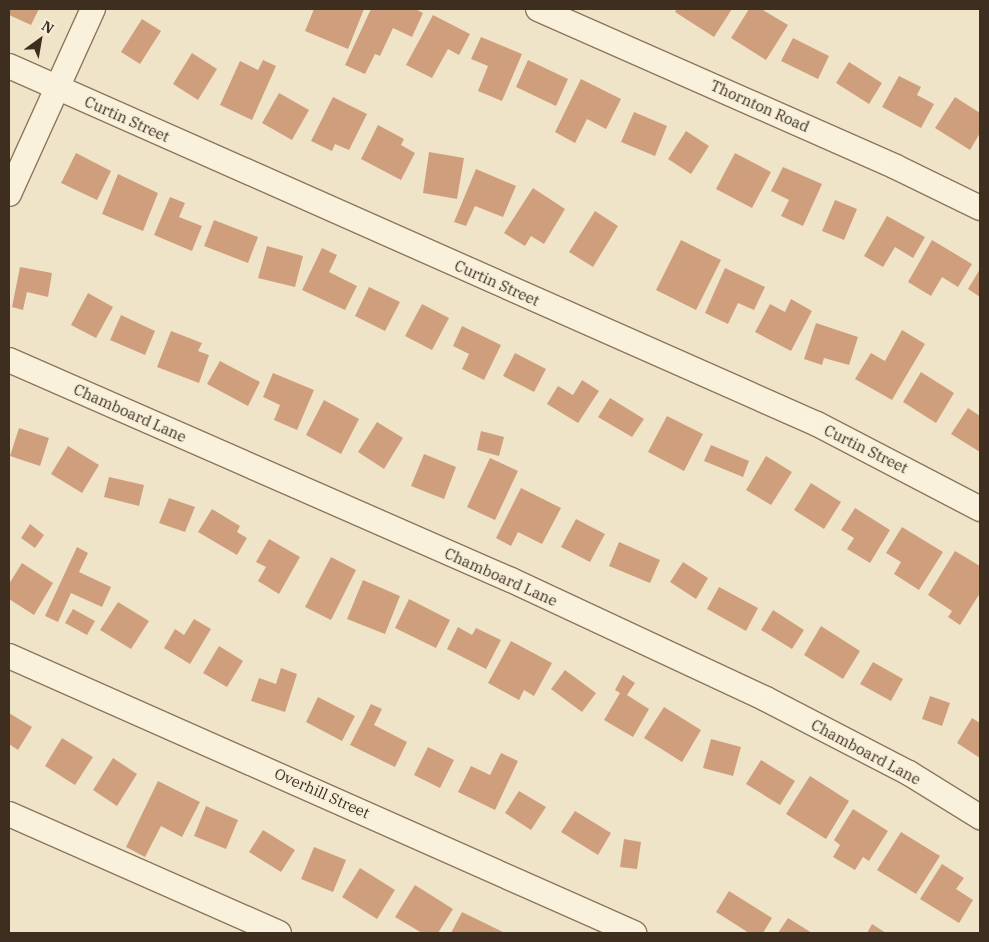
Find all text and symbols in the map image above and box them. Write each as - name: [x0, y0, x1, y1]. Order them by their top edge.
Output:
- north arrow: [15, 15, 65, 65]
- text: N: [38, 17, 57, 38]
- street label: Thornton Road: [708, 76, 812, 136]
- street label: Curtin Street: [82, 92, 172, 146]
- street label: Curtin Street: [452, 256, 542, 310]
- street label: Chamboard Lane: [71, 380, 189, 446]
- street label: Curtin Street: [821, 421, 911, 477]
- street label: Chamboard Lane: [442, 544, 560, 610]
- street label: Chamboard Lane: [808, 716, 924, 788]
- street label: Overhill Street: [272, 764, 372, 822]

